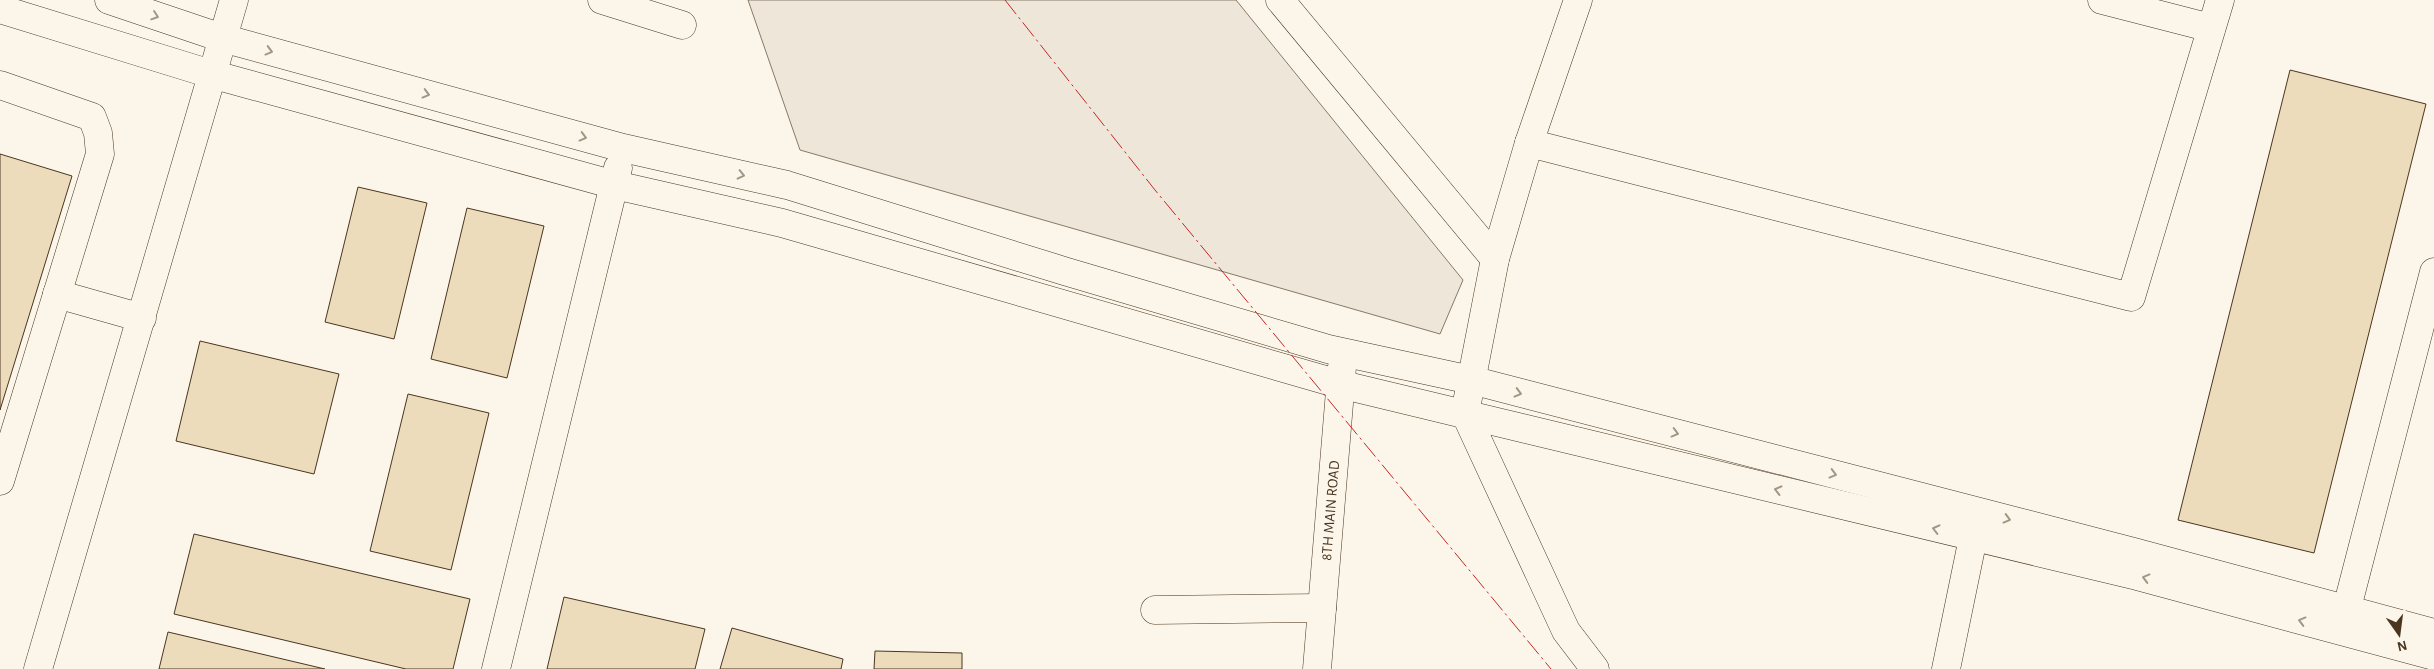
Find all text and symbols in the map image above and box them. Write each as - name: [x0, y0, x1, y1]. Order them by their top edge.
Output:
- one-way arrow: [151, 10, 159, 20]
- one-way arrow: [265, 46, 273, 56]
- one-way arrow: [421, 89, 429, 99]
- one-way arrow: [578, 132, 586, 142]
- one-way arrow: [736, 169, 745, 180]
- one-way arrow: [1513, 387, 1521, 397]
- one-way arrow: [1671, 428, 1679, 438]
- street label: 8TH MAIN ROAD: [1319, 460, 1342, 561]
- one-way arrow: [1828, 468, 1837, 479]
- one-way arrow: [1774, 485, 1783, 496]
- one-way arrow: [2002, 513, 2011, 524]
- one-way arrow: [1932, 524, 1941, 535]
- one-way arrow: [2142, 574, 2150, 584]
- north arrow: [2374, 609, 2424, 659]
- one-way arrow: [2299, 616, 2307, 626]
- text: N: [2395, 638, 2408, 654]

